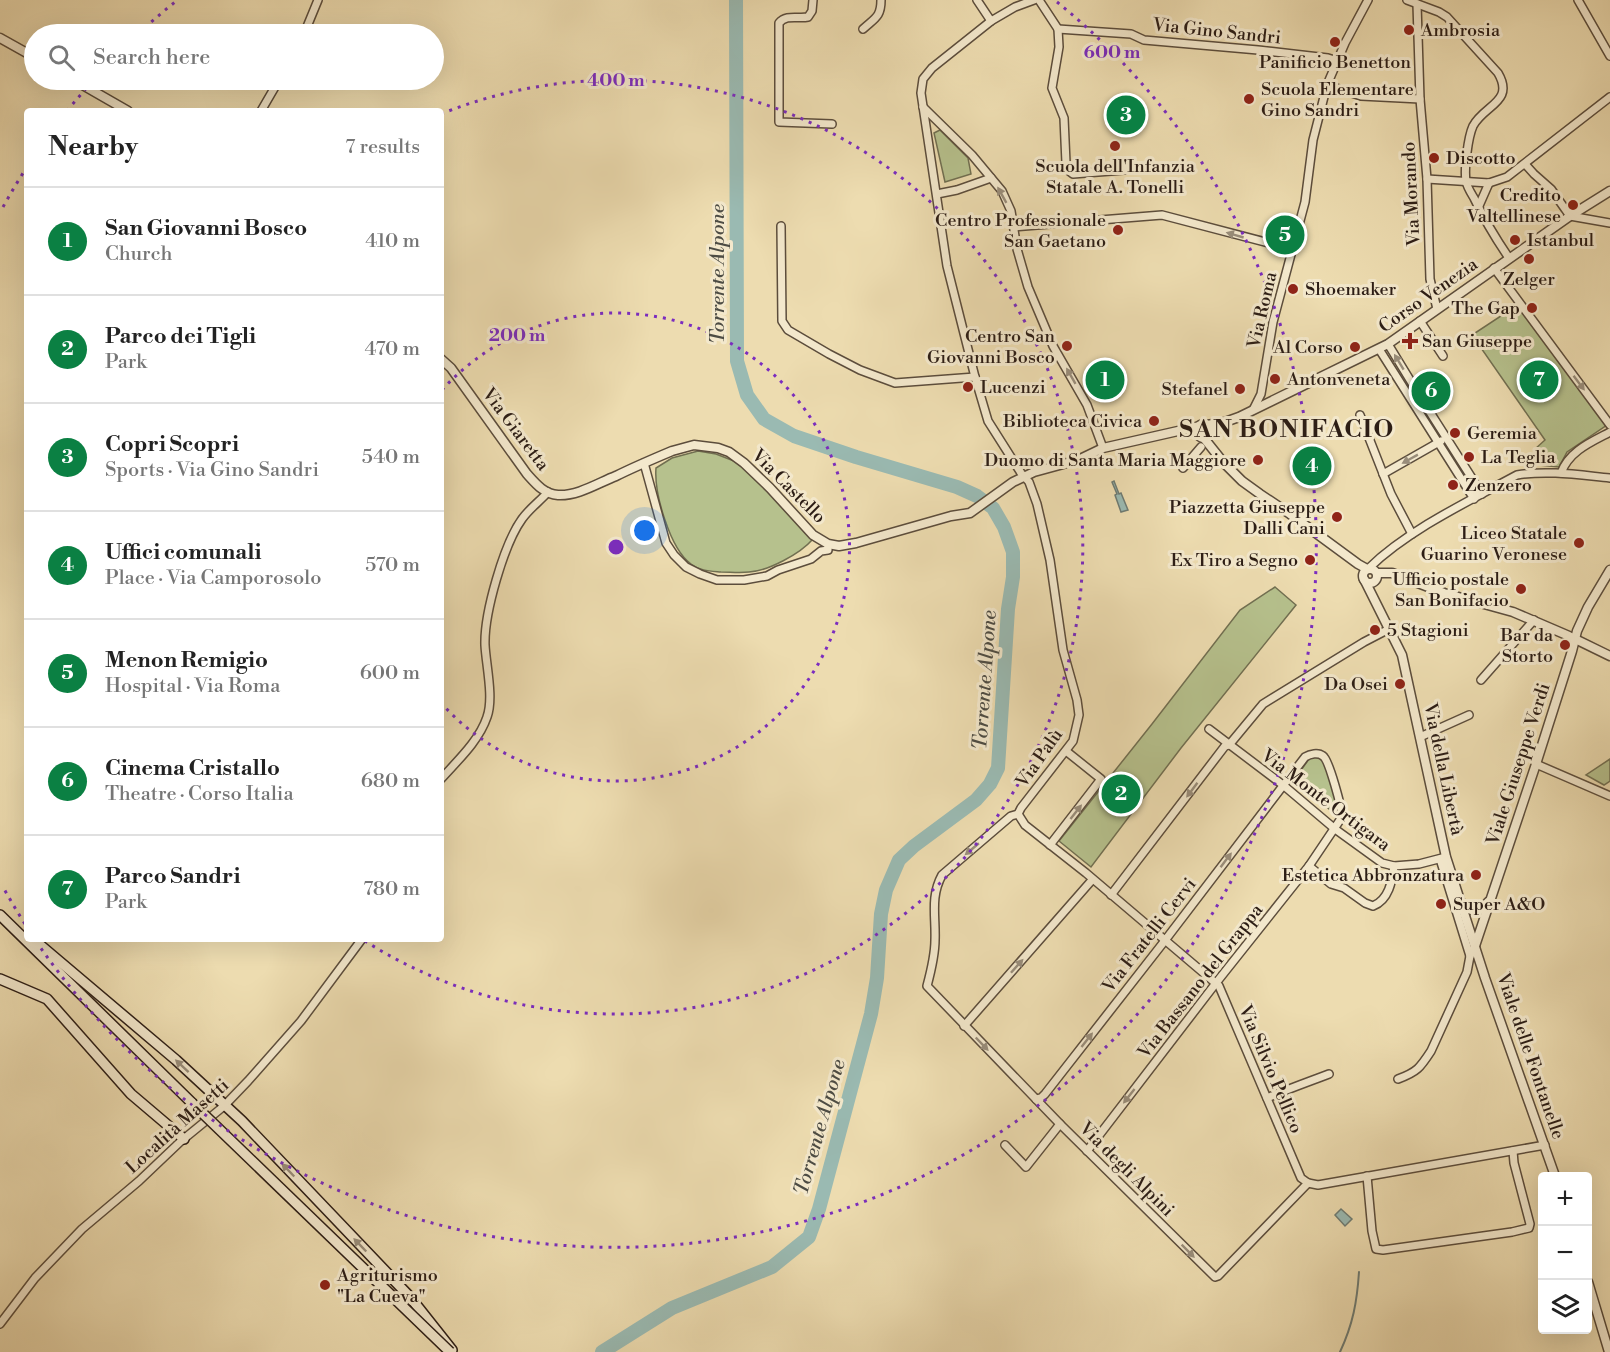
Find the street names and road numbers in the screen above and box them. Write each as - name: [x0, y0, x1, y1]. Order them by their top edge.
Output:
- street label: Via Gino Sandri: [1151, 13, 1282, 50]
- street label: Via Morando: [1397, 141, 1426, 248]
- street label: Corso Venezia: [1374, 252, 1483, 338]
- street label: Via Roma: [1242, 269, 1283, 352]
- street label: Via Giaretta: [476, 383, 555, 476]
- street label: Via Castello: [746, 444, 831, 528]
- street label: Viale Giuseppe Verdi: [1481, 680, 1556, 849]
- street label: Via della Libertà: [1418, 700, 1469, 838]
- street label: Via Palù: [1010, 724, 1068, 793]
- street label: Via Monte Ortigara: [1256, 744, 1396, 857]
- street label: Via Fratelli Cervi: [1097, 873, 1201, 998]
- street label: Via Bassano del Grappa: [1132, 899, 1269, 1064]
- street label: Viale delle Fontanelle: [1491, 969, 1570, 1142]
- street label: Via Silvio Pellico: [1233, 1001, 1308, 1137]
- street label: Località Masetti: [121, 1074, 234, 1179]
- street label: Via degli Alpini: [1074, 1116, 1179, 1222]

